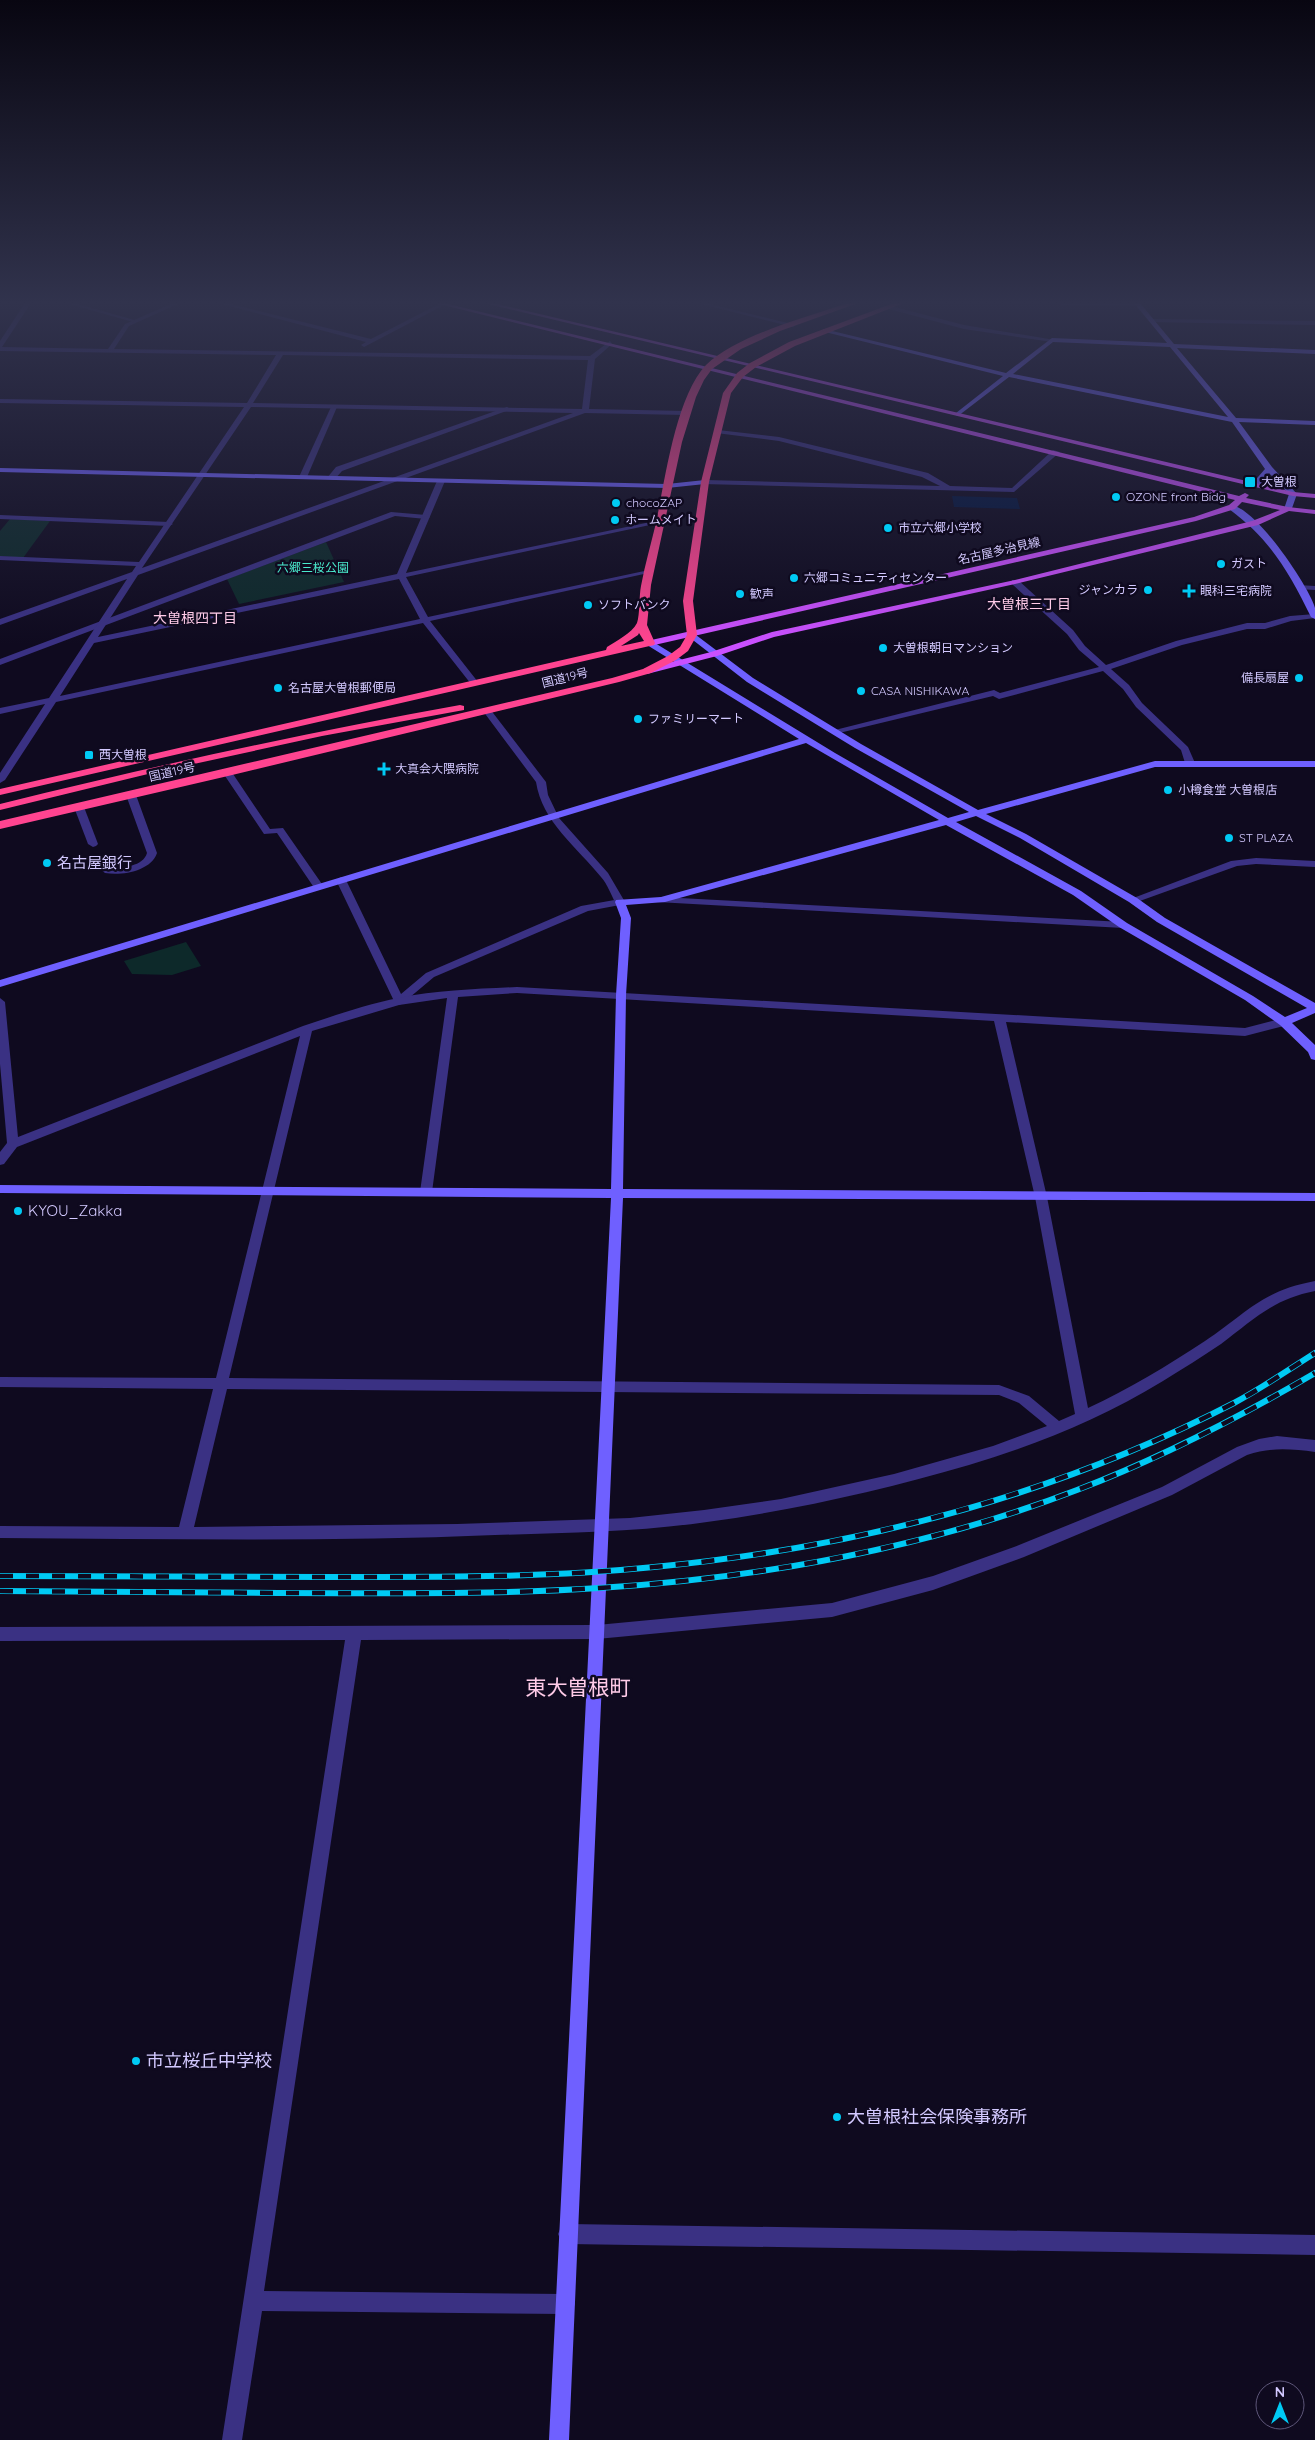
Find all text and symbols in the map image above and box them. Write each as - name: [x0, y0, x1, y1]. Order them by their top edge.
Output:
- place label: 大曽根: [1261, 474, 1297, 489]
- marker: 大曽根: [1243, 475, 1257, 489]
- place label: OZONE front Bidg: [1126, 489, 1226, 504]
- marker: OZONE front Bidg: [1110, 491, 1122, 503]
- place label: chocoZAP: [626, 495, 682, 510]
- marker: chocoZAP: [610, 497, 622, 509]
- place label: ホームメイト: [625, 512, 697, 527]
- marker: ホームメイト: [609, 514, 621, 526]
- place label: 市立六郷小学校: [898, 520, 982, 535]
- marker: 市立六郷小学校: [882, 522, 894, 534]
- street label: 名古屋多治見線: [956, 534, 1042, 567]
- place label: ガスト: [1231, 556, 1267, 571]
- marker: ガスト: [1215, 558, 1227, 570]
- park label: 六郷三桜公園: [277, 560, 349, 575]
- place label: 六郷コミュニティセンター: [804, 570, 947, 585]
- marker: 六郷コミュニティセンター: [788, 572, 800, 584]
- place label: ジャンカラ: [1079, 582, 1138, 597]
- place label: 眼科三宅病院: [1200, 583, 1272, 598]
- marker: ジャンカラ: [1142, 584, 1154, 596]
- marker: 眼科三宅病院: [1182, 584, 1196, 598]
- place label: 歓声: [750, 586, 774, 601]
- marker: 歓声: [734, 588, 746, 600]
- district label: 大曽根三丁目: [987, 595, 1071, 613]
- place label: ソフトバンク: [598, 597, 671, 612]
- marker: ソフトバンク: [582, 599, 594, 611]
- district label: 大曽根四丁目: [153, 609, 237, 627]
- place label: 大曽根朝日マンション: [893, 640, 1013, 655]
- marker: 大曽根朝日マンション: [877, 642, 889, 654]
- street label: 国道19号: [540, 665, 590, 690]
- place label: 備長扇屋: [1241, 670, 1289, 685]
- marker: 備長扇屋: [1293, 672, 1305, 684]
- place label: 名古屋大曽根郵便局: [288, 680, 396, 695]
- marker: 名古屋大曽根郵便局: [272, 682, 284, 694]
- place label: CASA NISHIKAWA: [871, 683, 969, 698]
- marker: CASA NISHIKAWA: [855, 685, 867, 697]
- place label: ファミリーマート: [648, 711, 744, 726]
- marker: ファミリーマート: [632, 713, 644, 725]
- place label: 西大曽根: [99, 747, 147, 762]
- marker: 西大曽根: [83, 749, 95, 761]
- street label: 国道19号: [147, 759, 197, 784]
- place label: 大真会大隈病院: [395, 761, 479, 776]
- marker: 大真会大隈病院: [377, 762, 391, 776]
- place label: 小樽食堂 大曽根店: [1178, 782, 1277, 797]
- marker: 小樽食堂 大曽根店: [1162, 784, 1174, 796]
- place label: ST PLAZA: [1239, 830, 1293, 845]
- marker: ST PLAZA: [1223, 832, 1235, 844]
- place label: 名古屋銀行: [57, 853, 132, 872]
- marker: 名古屋銀行: [41, 857, 53, 869]
- place label: KYOU_Zakka: [28, 1201, 122, 1220]
- marker: KYOU_Zakka: [12, 1205, 24, 1217]
- district label: 東大曽根町: [526, 1674, 631, 1700]
- place label: 市立桜丘中学校: [146, 2049, 272, 2072]
- marker: 市立桜丘中学校: [130, 2055, 142, 2067]
- place label: 大曽根社会保険事務所: [847, 2105, 1027, 2128]
- marker: 大曽根社会保険事務所: [831, 2111, 843, 2123]
- north arrow: [1255, 2380, 1305, 2430]
- text: N: [1275, 2383, 1285, 2401]

